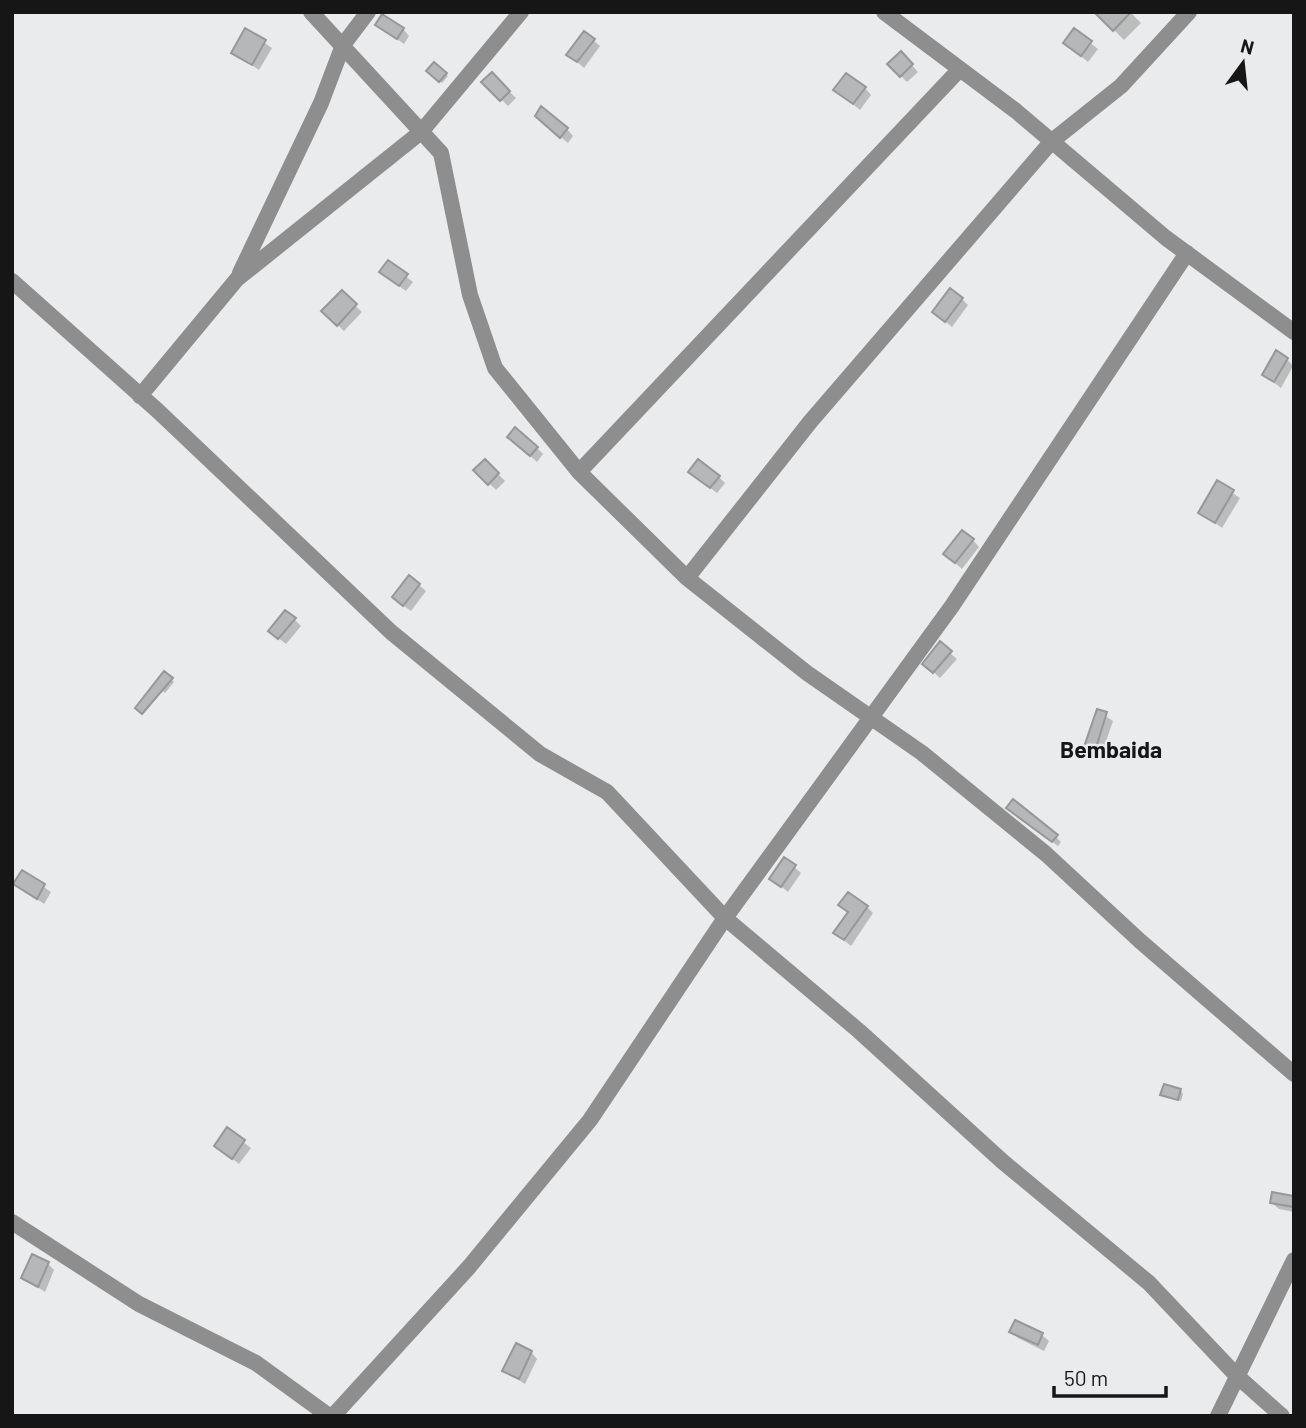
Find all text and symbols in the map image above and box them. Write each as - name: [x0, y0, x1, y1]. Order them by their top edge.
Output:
- north arrow: [1208, 28, 1278, 98]
- text: N: [1238, 33, 1257, 59]
- district label: Bembaida: [1060, 735, 1162, 763]
- scale bar: [1054, 1354, 1166, 1398]
- text: 50 m: [1064, 1365, 1108, 1390]

